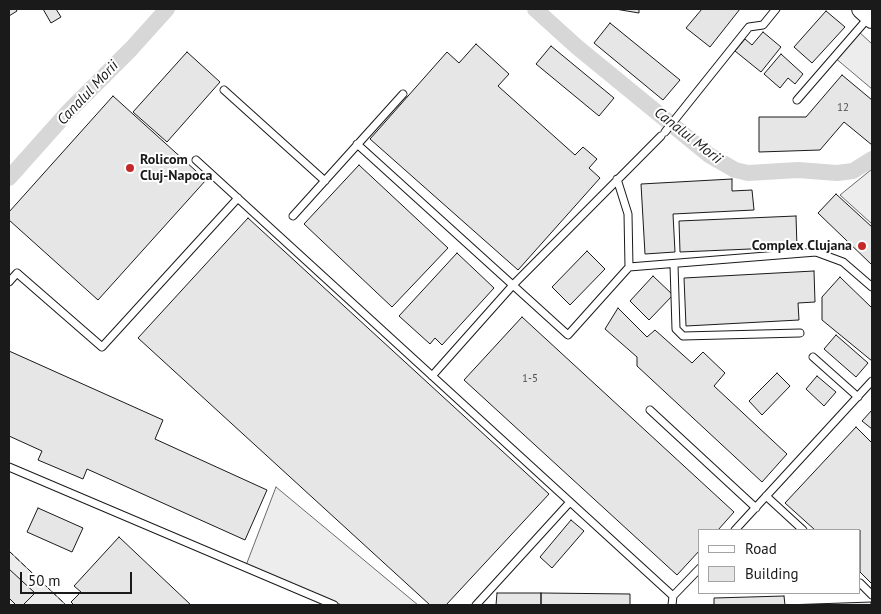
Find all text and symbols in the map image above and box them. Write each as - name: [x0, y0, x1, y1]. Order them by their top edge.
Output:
- water label: Canalul Morii: [54, 57, 122, 129]
- house number: 12: [837, 101, 849, 115]
- water label: Canalul Morii: [650, 104, 726, 168]
- place label: Rolicom Cluj-Napoca: [140, 152, 212, 184]
- marker: Rolicom Cluj-Napoca: [124, 162, 136, 174]
- place label: Complex Clujana: [752, 238, 852, 254]
- marker: Complex Clujana: [856, 240, 868, 252]
- house number: 1-5: [522, 372, 538, 386]
- legend: [698, 529, 861, 594]
- text: Road: [745, 539, 777, 558]
- scale bar: [22, 562, 135, 594]
- text: Building: [745, 564, 799, 583]
- text: 50 m: [28, 571, 61, 590]

